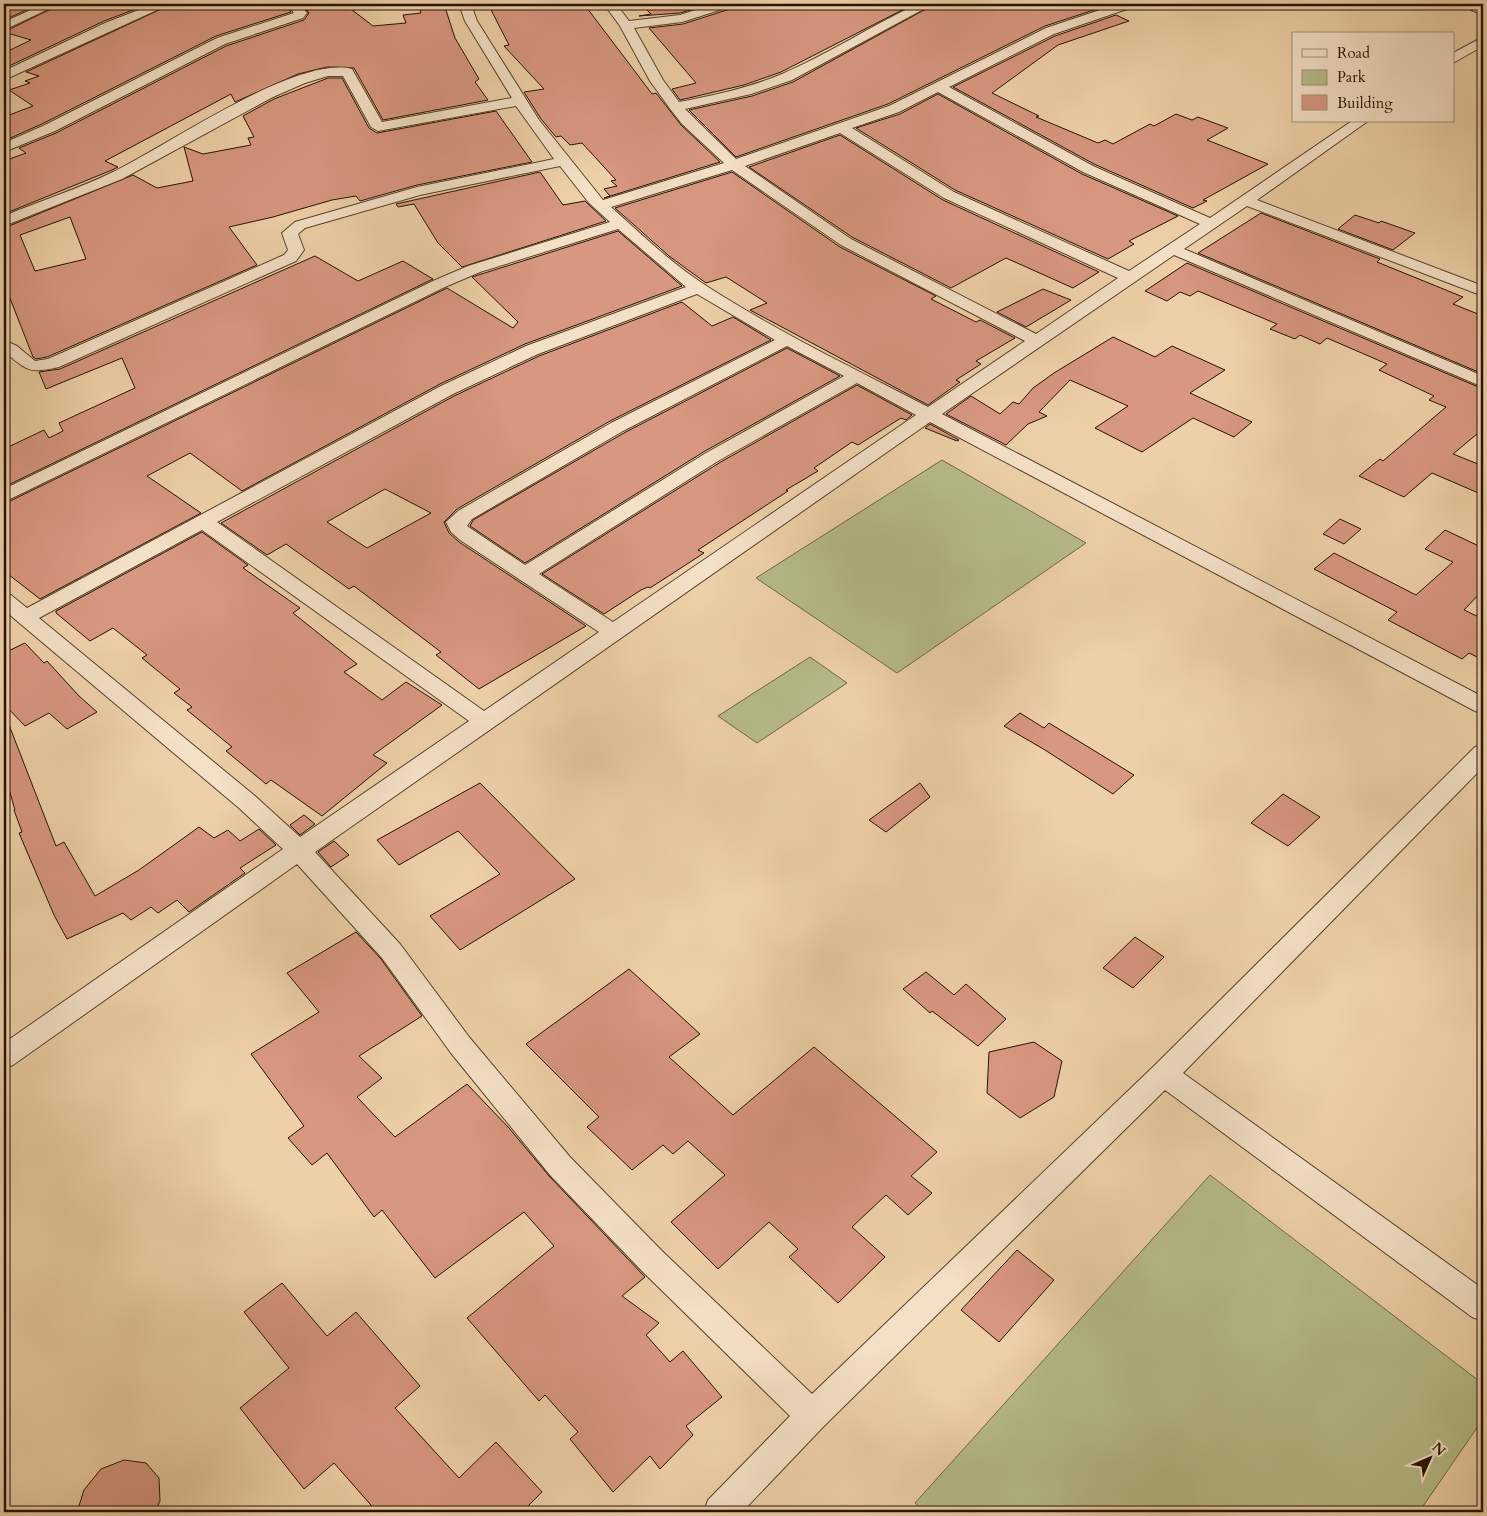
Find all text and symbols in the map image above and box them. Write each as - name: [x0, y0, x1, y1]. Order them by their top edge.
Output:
- legend: [1292, 32, 1454, 122]
- text: Road: [1337, 43, 1370, 63]
- text: Park: [1337, 67, 1366, 87]
- text: Building: [1337, 93, 1393, 113]
- north arrow: [1404, 1434, 1454, 1484]
- text: N: [1428, 1438, 1450, 1460]

